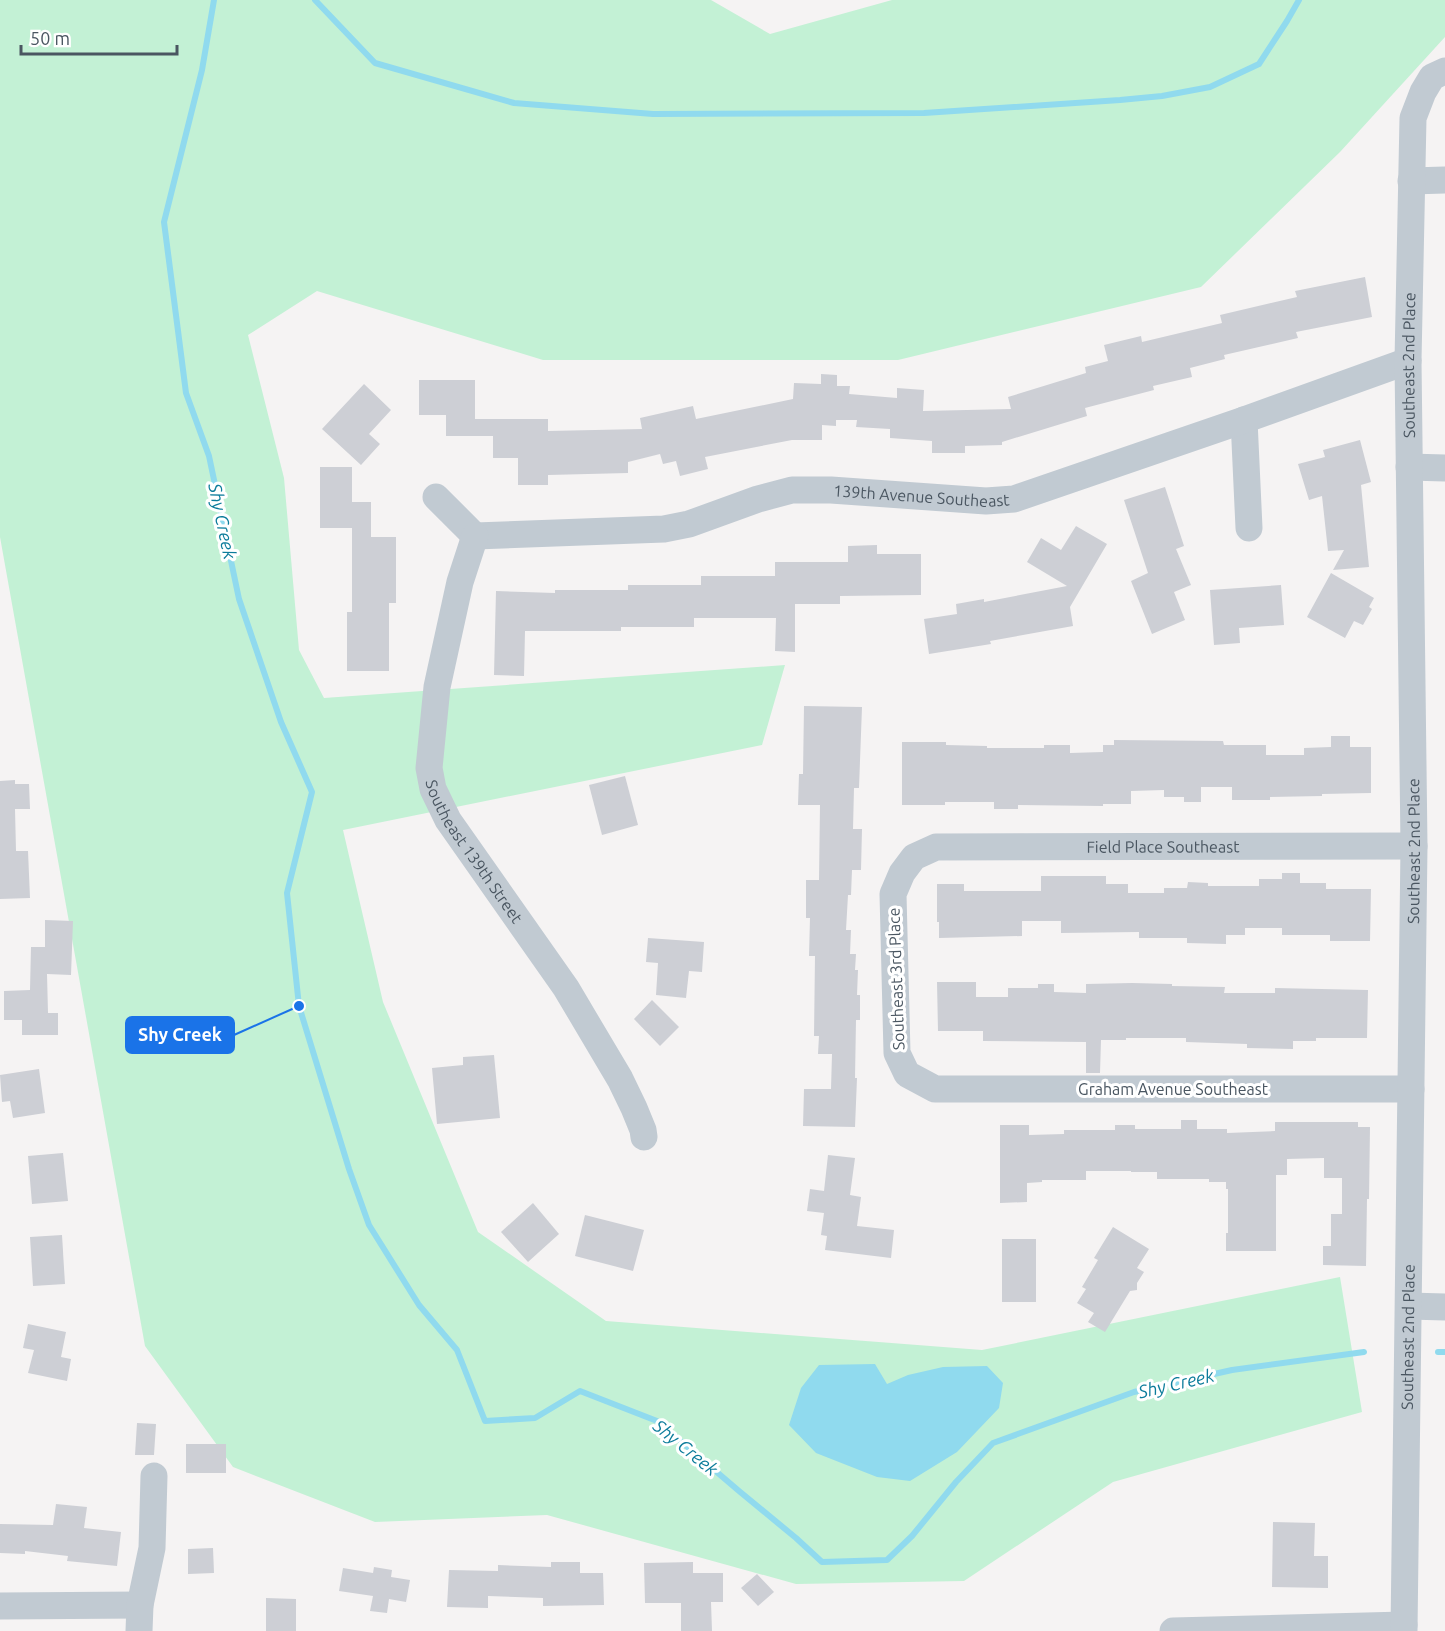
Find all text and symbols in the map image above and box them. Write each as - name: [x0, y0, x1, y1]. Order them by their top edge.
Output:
- scale bar: [21, 18, 177, 56]
- text: 50 m: [30, 28, 70, 48]
- street label: Southeast 2nd Place: [1399, 292, 1418, 438]
- water label: Shy Creek: [205, 480, 241, 562]
- street label: 139th Avenue Southeast: [833, 481, 1011, 510]
- street label: Southeast 139th Street: [422, 778, 527, 927]
- street label: Southeast 2nd Place: [1404, 778, 1423, 924]
- street label: Field Place Southeast: [1086, 837, 1240, 856]
- street label: Southeast 3rd Place: [885, 907, 907, 1051]
- callout: Shy Creek: [126, 1017, 234, 1053]
- text: Shy Creek: [138, 1024, 222, 1044]
- street label: Graham Avenue Southeast: [1078, 1080, 1269, 1098]
- street label: Southeast 2nd Place: [1398, 1264, 1418, 1410]
- water label: Shy Creek: [1135, 1364, 1217, 1402]
- water label: Shy Creek: [649, 1414, 723, 1480]

